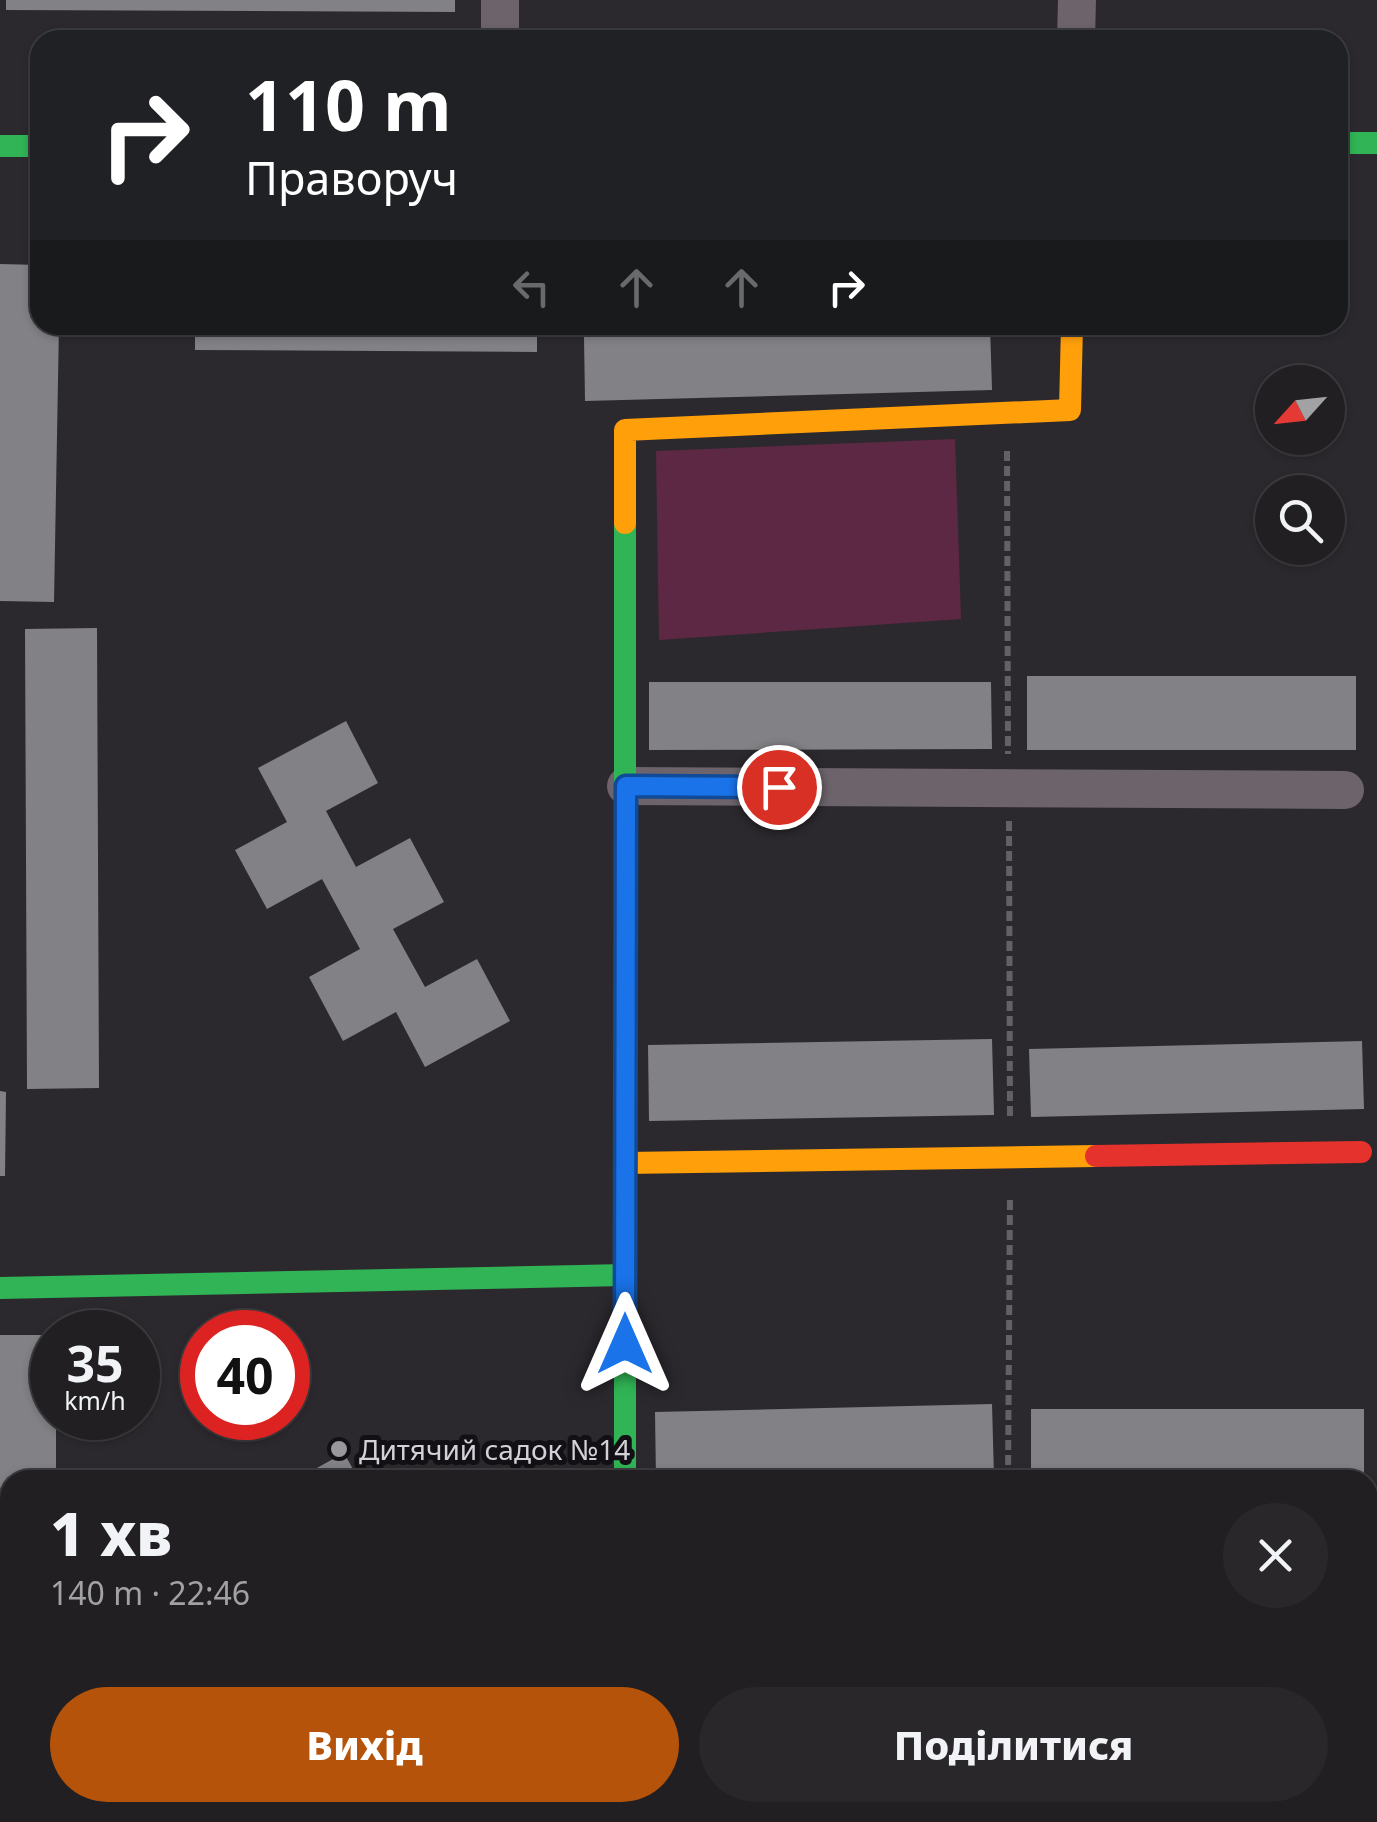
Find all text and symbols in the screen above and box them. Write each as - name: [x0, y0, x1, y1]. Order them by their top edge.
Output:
- text: 110 m: [245, 56, 452, 152]
- icon: right: [80, 70, 210, 200]
- text: Праворуч: [245, 147, 458, 208]
- icon: left: [504, 260, 559, 315]
- icon: ahead: [609, 260, 664, 315]
- icon: ahead: [714, 260, 769, 315]
- icon: right: [819, 260, 874, 315]
- north arrow: [1255, 365, 1345, 455]
- map controls: [1255, 365, 1345, 565]
- button: search: [1255, 475, 1345, 565]
- pin: [737, 745, 822, 830]
- icon: arrive: [752, 760, 807, 815]
- position arrow: [573, 1292, 677, 1396]
- speed limit sign: 40: [180, 1310, 310, 1440]
- text: 35: [66, 1329, 124, 1397]
- text: km/h: [64, 1383, 126, 1417]
- place label: Дитячий садок №14: [359, 1430, 630, 1468]
- marker: Дитячий садок №14: [328, 1438, 350, 1460]
- text: 1 хв: [50, 1492, 172, 1574]
- button: close: [1223, 1503, 1328, 1608]
- text: 140 m · 22:46: [50, 1571, 250, 1614]
- button: Вихід: [50, 1687, 679, 1802]
- button: Поділитися: [699, 1687, 1328, 1802]

